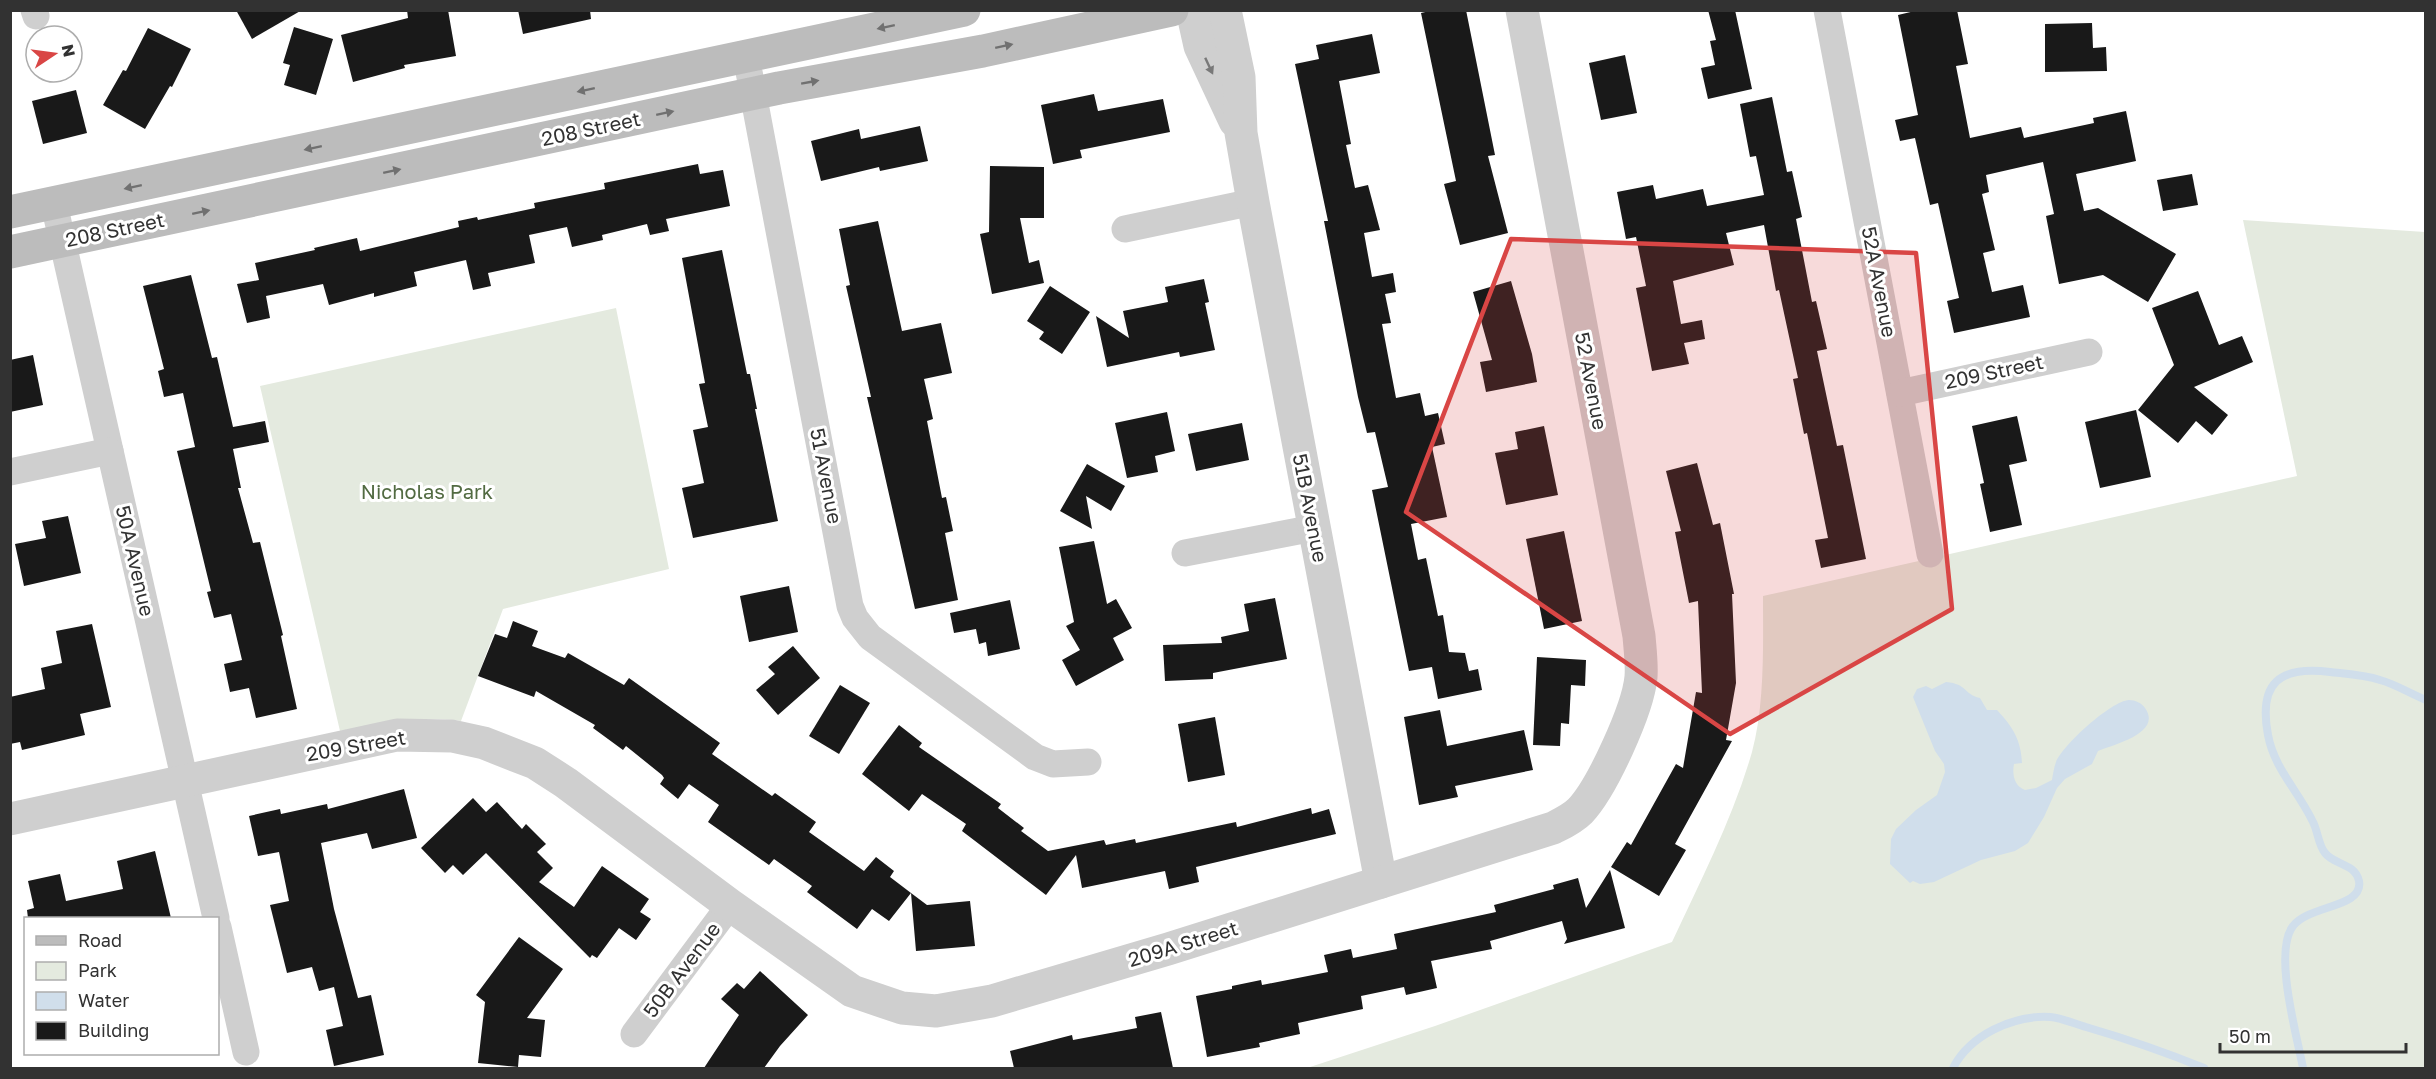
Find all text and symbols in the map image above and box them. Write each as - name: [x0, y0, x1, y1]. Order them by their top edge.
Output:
- one-way arrow: [877, 22, 896, 32]
- north arrow: [24, 24, 84, 84]
- one-way arrow: [995, 41, 1014, 50]
- text: N: [58, 42, 80, 59]
- one-way arrow: [1205, 58, 1214, 75]
- one-way arrow: [801, 78, 820, 87]
- one-way arrow: [576, 85, 595, 95]
- street label: 208 Street: [539, 106, 642, 150]
- one-way arrow: [655, 108, 674, 117]
- one-way arrow: [303, 143, 322, 153]
- one-way arrow: [383, 166, 402, 175]
- one-way arrow: [124, 182, 142, 192]
- street label: 208 Street: [63, 207, 166, 251]
- one-way arrow: [192, 207, 211, 216]
- street label: 52A Avenue: [1857, 224, 1902, 339]
- street label: 52 Avenue: [1571, 330, 1613, 432]
- street label: 209 Street: [1942, 349, 2045, 393]
- street label: 51 Avenue: [806, 426, 848, 526]
- street label: 51B Avenue: [1289, 451, 1333, 564]
- park label: Nicholas Park: [361, 479, 493, 503]
- street label: 50A Avenue: [112, 503, 160, 619]
- street label: 209 Street: [304, 724, 407, 766]
- street label: 209A Street: [1125, 915, 1241, 971]
- legend: [24, 917, 219, 1055]
- street label: 50B Avenue: [638, 917, 725, 1022]
- text: Road: [78, 929, 122, 951]
- text: Park: [78, 959, 117, 981]
- text: Water: [78, 989, 129, 1011]
- scale bar: [2220, 1016, 2406, 1054]
- text: Building: [78, 1019, 149, 1041]
- text: 50 m: [2229, 1025, 2271, 1047]

